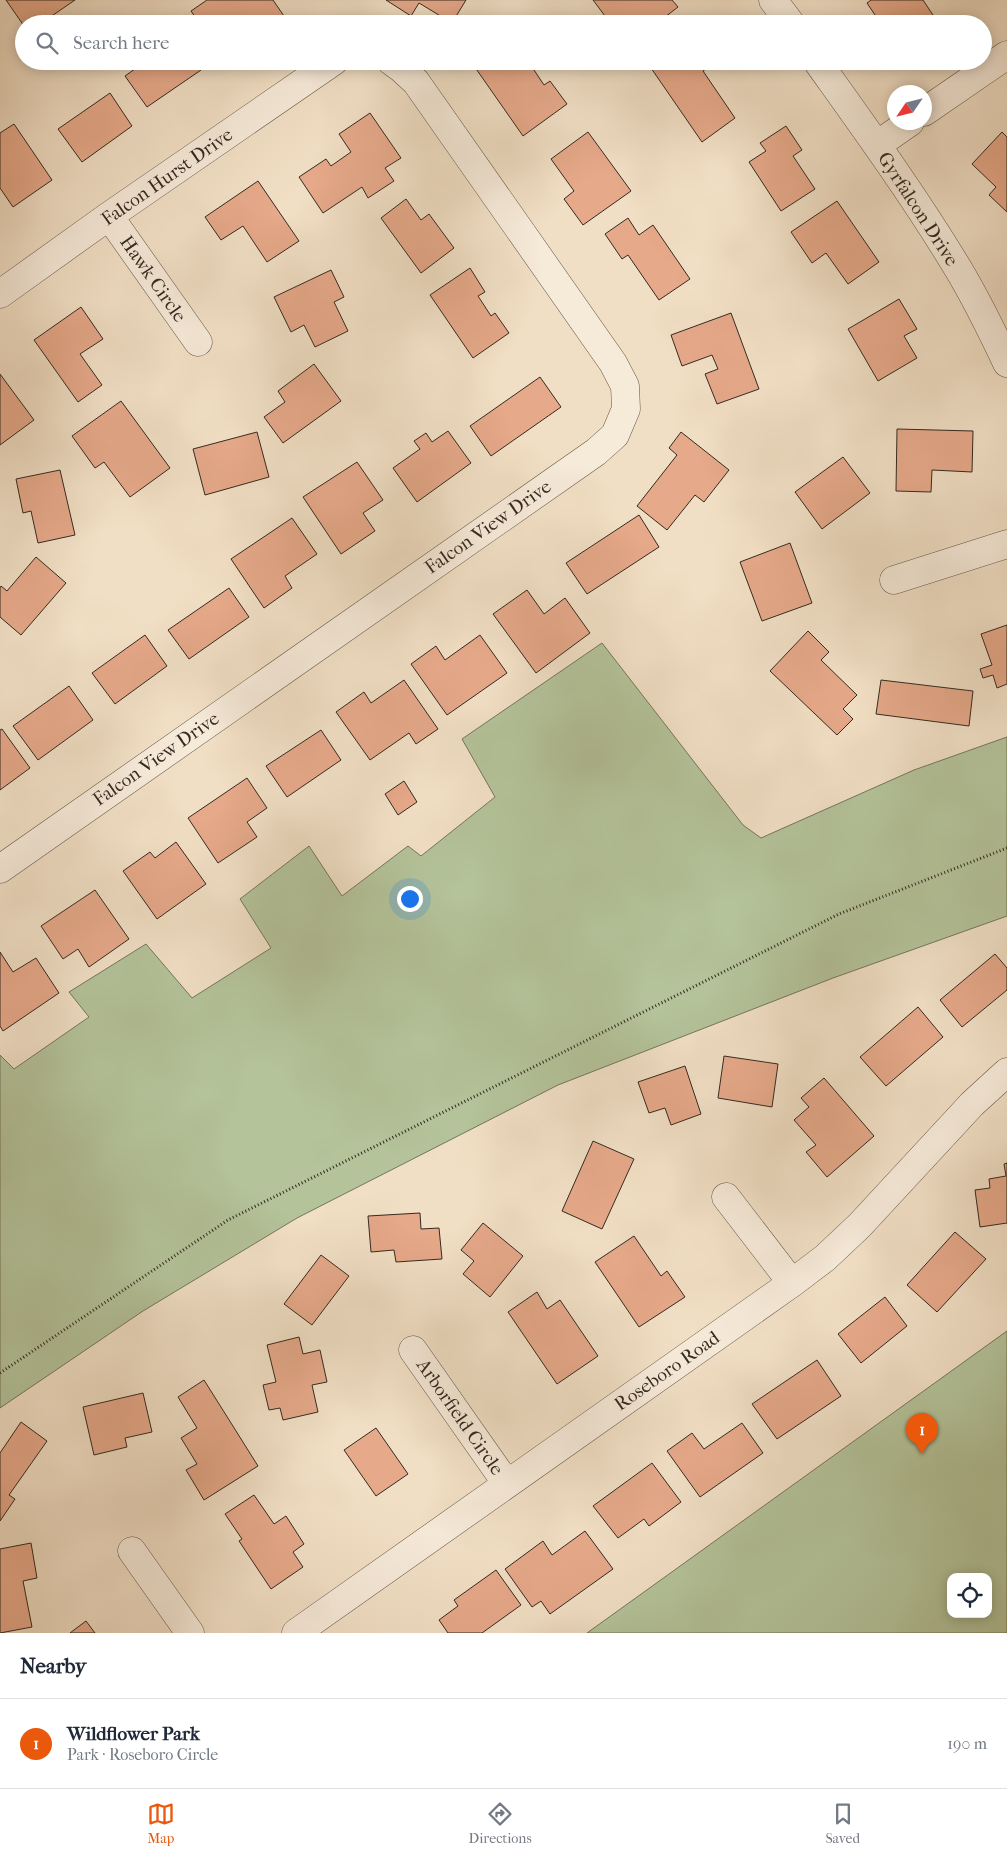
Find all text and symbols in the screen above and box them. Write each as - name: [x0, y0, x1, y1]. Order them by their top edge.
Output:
- search box: [15, 15, 992, 70]
- icon: search: [33, 29, 61, 57]
- text: Search here: [73, 32, 169, 54]
- north arrow: [887, 85, 932, 130]
- street label: Falcon Hurst Drive: [97, 124, 237, 230]
- street label: Gyrfalcon Drive: [873, 148, 963, 270]
- street label: Hawk Circle: [115, 232, 191, 326]
- street label: Falcon View Drive: [421, 475, 555, 579]
- street label: Falcon View Drive: [89, 707, 223, 811]
- your location: [397, 886, 423, 912]
- street label: Roseboro Road: [610, 1326, 724, 1415]
- street label: Arborfield Circle: [411, 1354, 508, 1479]
- pin: 1: [906, 1413, 938, 1454]
- map controls: [947, 1573, 992, 1618]
- button: locate: [947, 1573, 992, 1618]
- text: Nearby: [20, 1654, 86, 1678]
- text: Wildflower Park: [67, 1723, 200, 1745]
- text: 1: [33, 1734, 39, 1753]
- text: 190 m: [947, 1734, 987, 1753]
- text: Park · Roseboro Circle: [67, 1745, 218, 1764]
- tab: Map: [147, 1800, 175, 1847]
- tab: Directions: [469, 1800, 532, 1847]
- tab: Saved: [825, 1800, 860, 1847]

